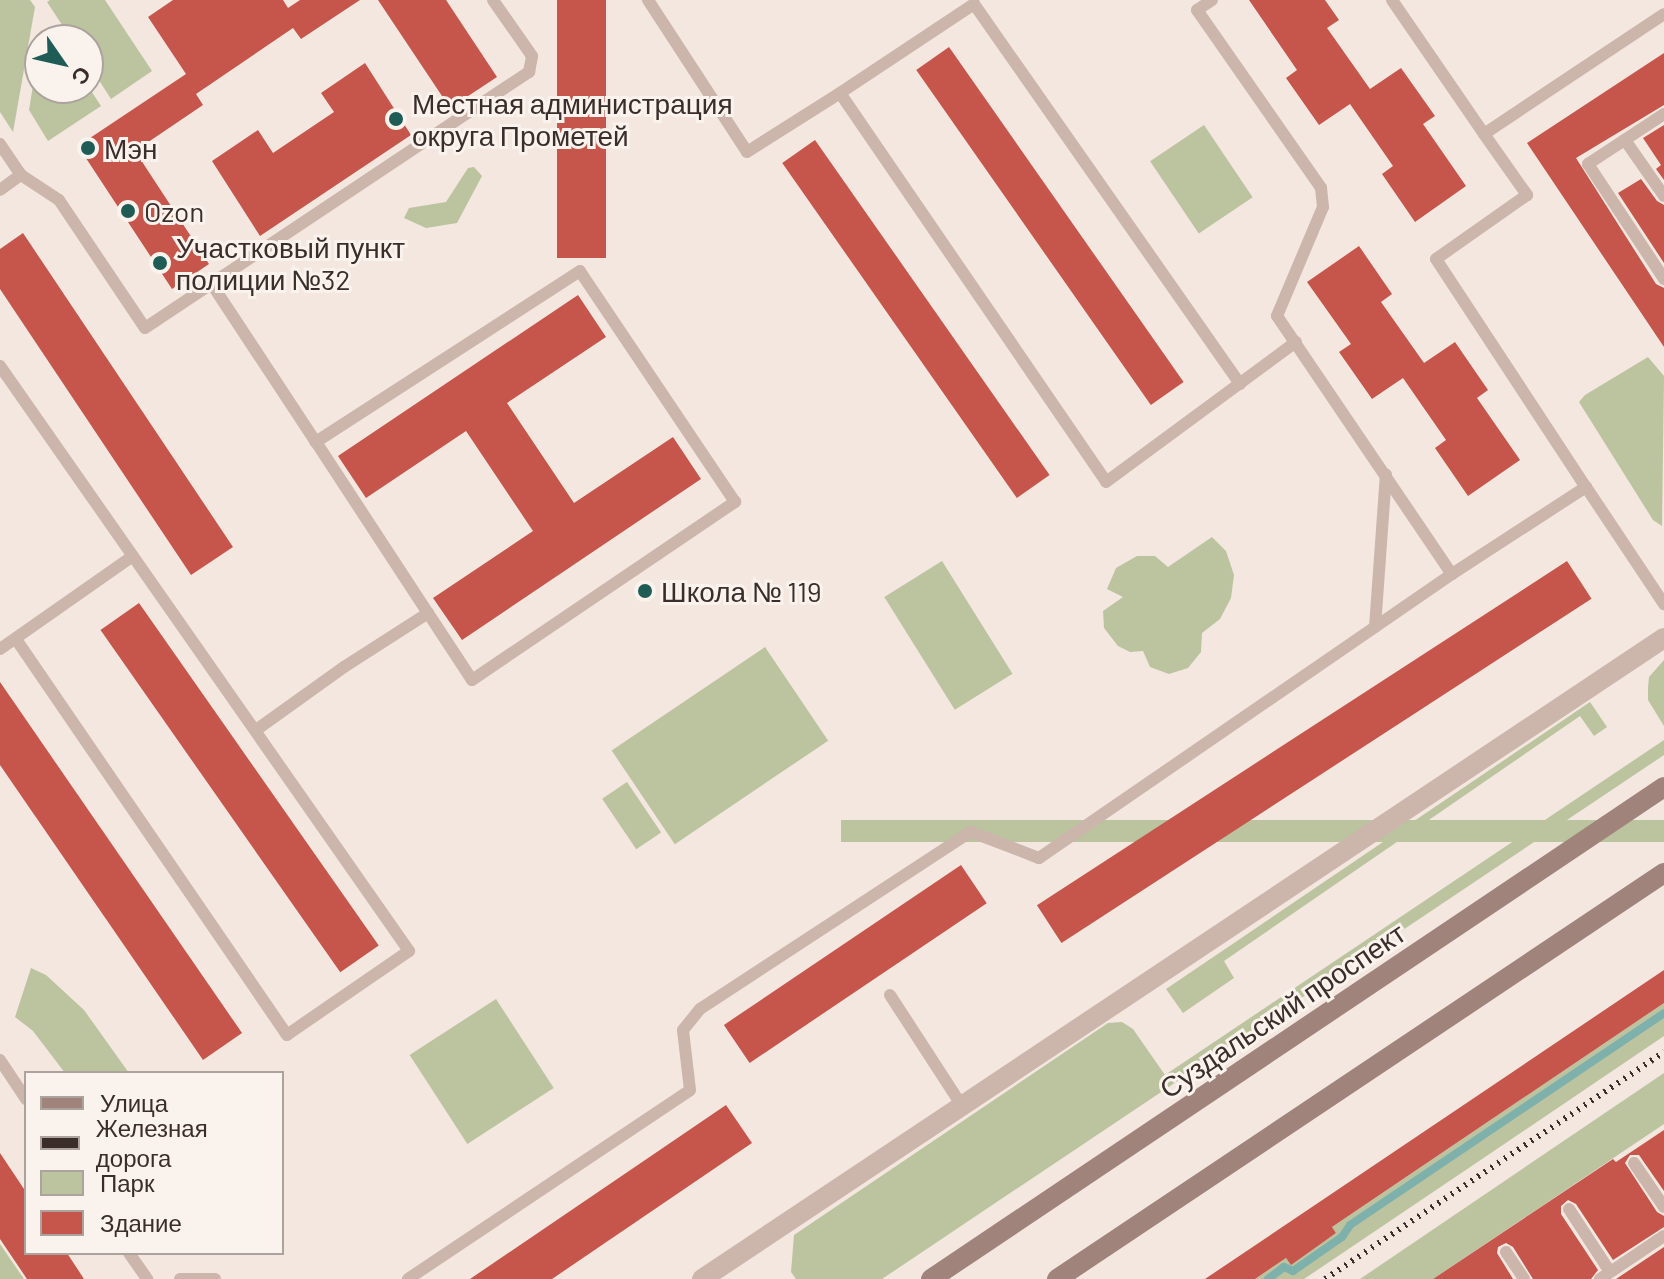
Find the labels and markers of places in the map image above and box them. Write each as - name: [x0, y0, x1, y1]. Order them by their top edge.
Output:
- place label: Местная администрация округа Прометей: [412, 86, 733, 152]
- marker: Местная администрация округа Прометей: [387, 110, 405, 128]
- place label: Мэн: [104, 131, 157, 165]
- marker: Мэн: [79, 139, 97, 157]
- place label: Ozon: [144, 194, 204, 228]
- marker: Ozon: [119, 202, 137, 220]
- place label: Участковый пункт полиции №32: [176, 230, 405, 296]
- marker: Участковый пункт полиции №32: [151, 254, 169, 272]
- place label: Школа № 119: [661, 574, 822, 608]
- marker: Школа № 119: [636, 582, 654, 600]

